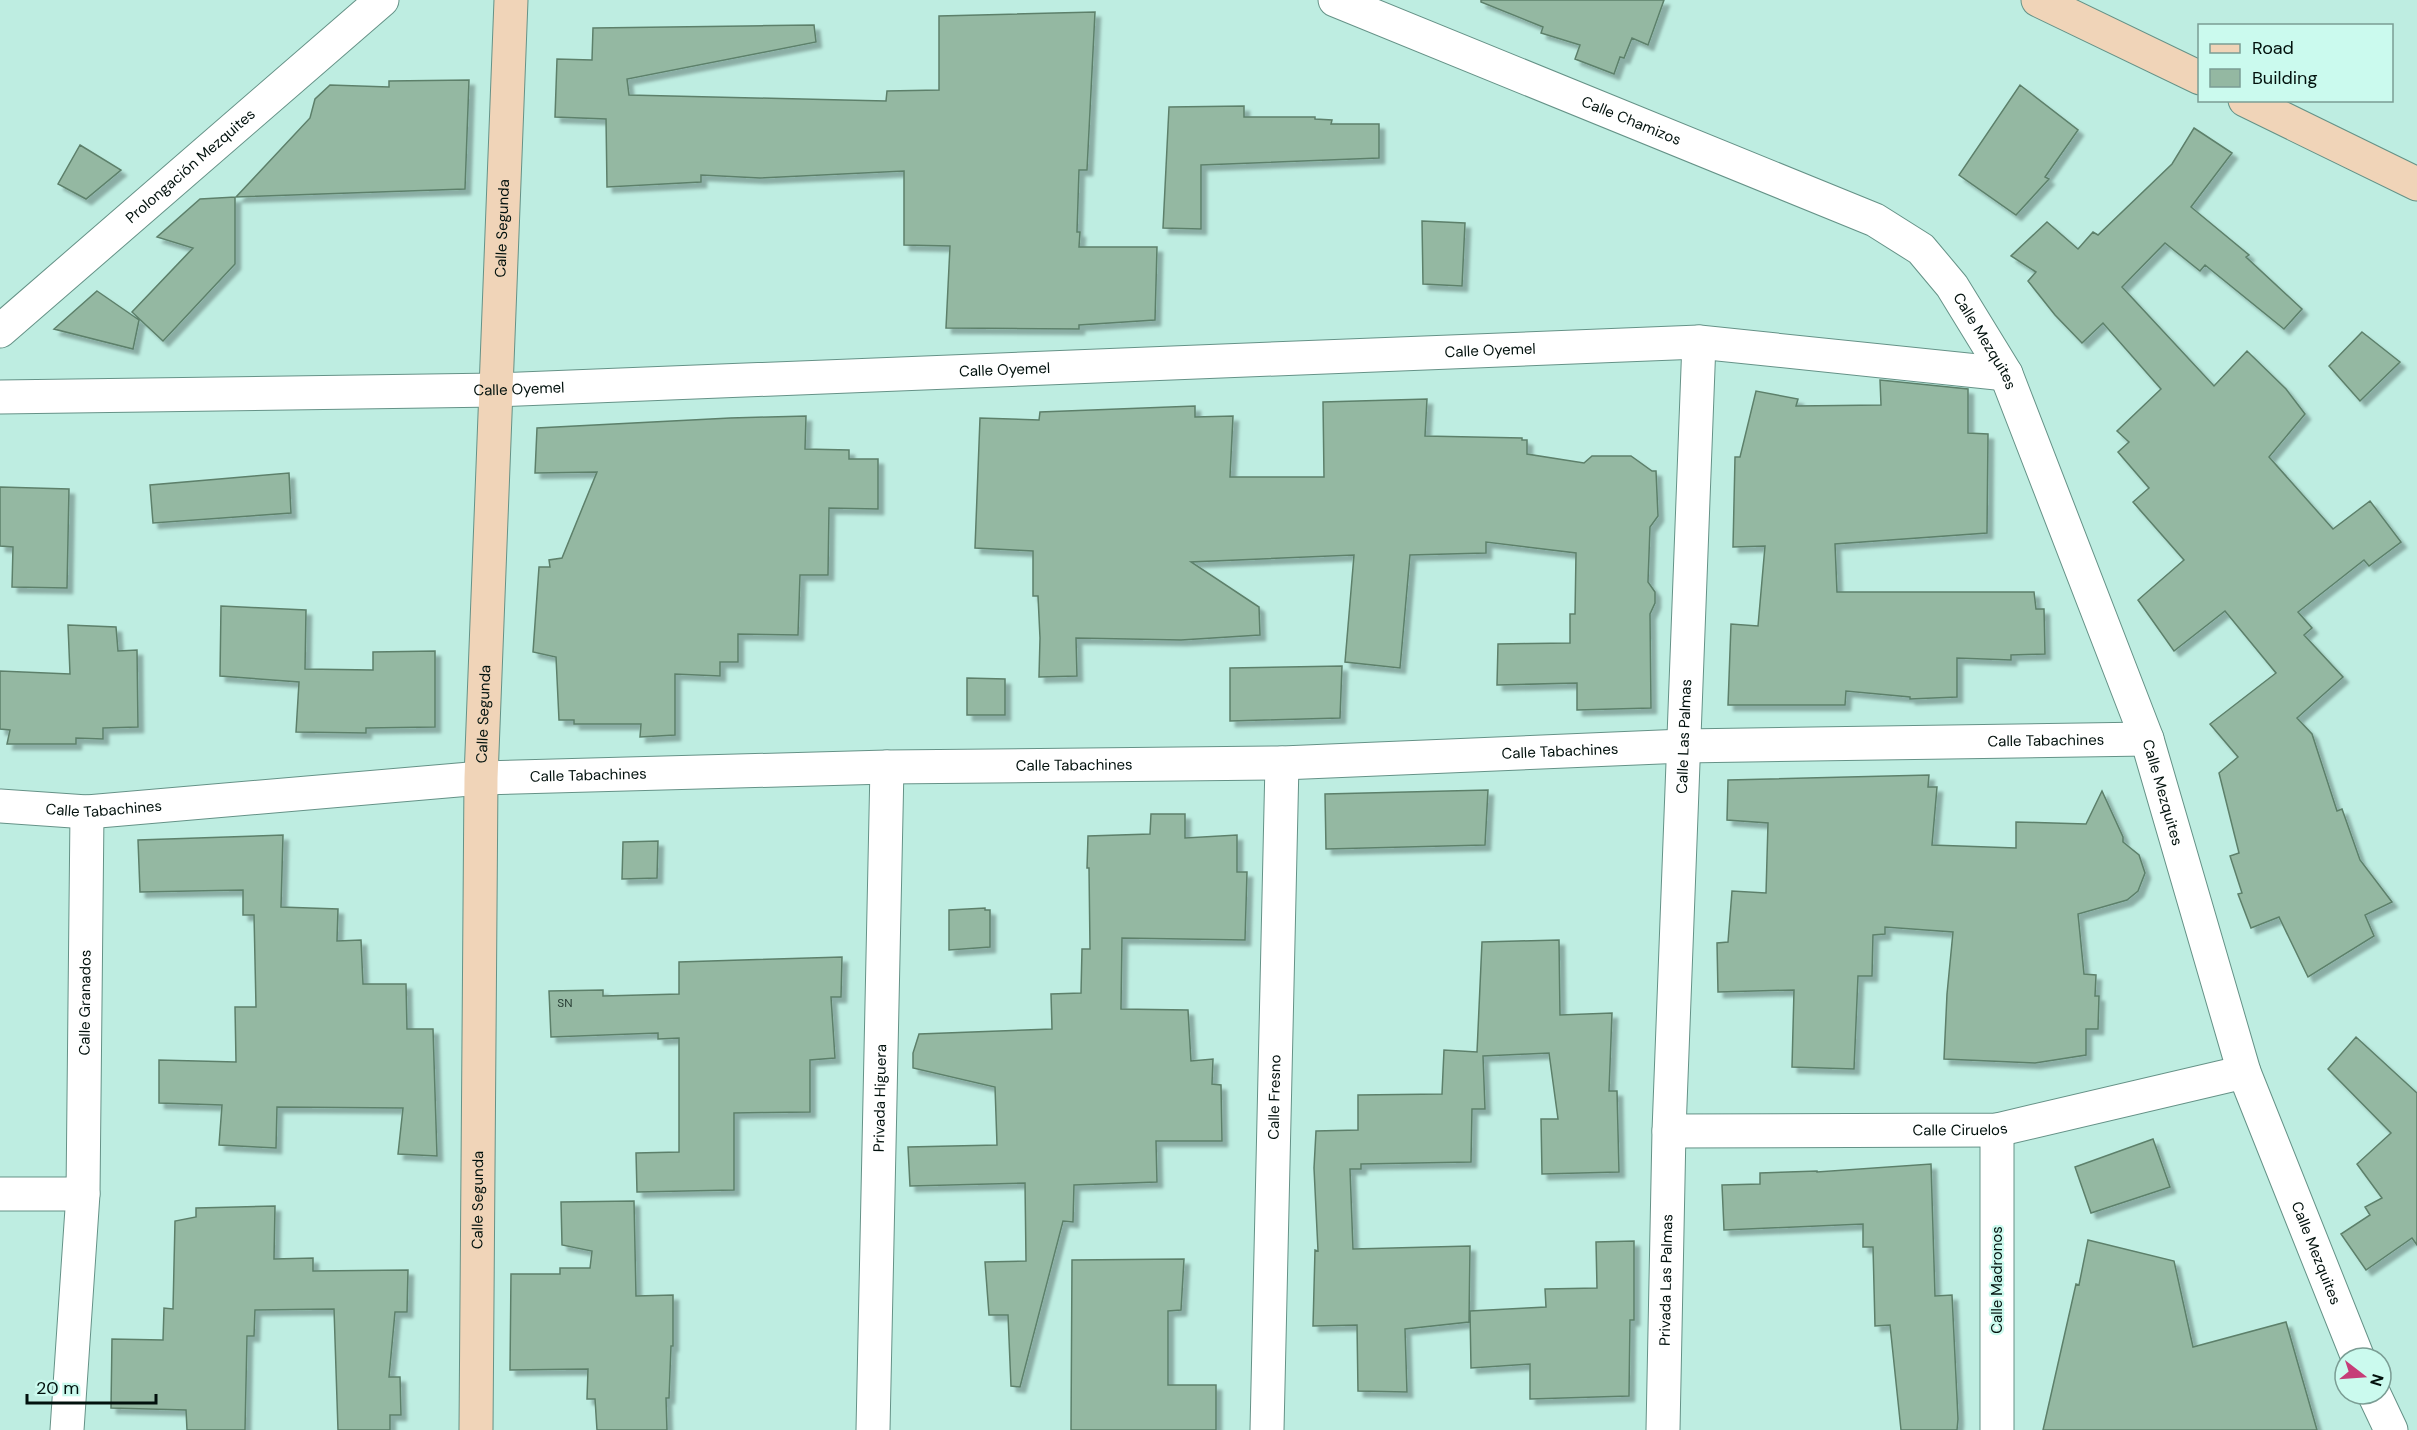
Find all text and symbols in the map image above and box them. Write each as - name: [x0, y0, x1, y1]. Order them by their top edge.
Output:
- legend: [2198, 24, 2393, 102]
- text: Road: [2252, 36, 2294, 60]
- text: Building: [2252, 66, 2317, 90]
- street label: Calle Chamizos: [1578, 91, 1684, 150]
- street label: Prolongación Mezquites: [121, 104, 260, 228]
- street label: Calle Segunda: [490, 179, 514, 278]
- street label: Calle Mezquites: [1948, 289, 2021, 392]
- street label: Calle Oyemel: [1444, 339, 1536, 362]
- street label: Calle Oyemel: [959, 358, 1051, 382]
- street label: Calle Oyemel: [473, 377, 565, 400]
- street label: Calle Segunda: [472, 664, 495, 764]
- street label: Calle Las Palmas: [1672, 679, 1696, 794]
- street label: Calle Tabachines: [1987, 730, 2104, 751]
- street label: Calle Mezquites: [2138, 737, 2188, 848]
- street label: Calle Tabachines: [1501, 739, 1619, 764]
- street label: Calle Tabachines: [1016, 755, 1133, 776]
- street label: Calle Tabachines: [530, 764, 647, 787]
- street label: Calle Tabachines: [45, 796, 163, 822]
- street label: Calle Granados: [74, 949, 96, 1056]
- house number: SN: [557, 995, 573, 1011]
- street label: Privada Higuera: [869, 1044, 891, 1152]
- street label: Calle Fresno: [1264, 1054, 1285, 1140]
- street label: Calle Ciruelos: [1912, 1118, 2010, 1140]
- street label: Calle Segunda: [467, 1151, 488, 1249]
- street label: Calle Mezquites: [2287, 1198, 2346, 1308]
- street label: Privada Las Palmas: [1655, 1214, 1677, 1346]
- street label: Calle Madronos: [1987, 1226, 2007, 1334]
- north arrow: [2333, 1346, 2393, 1406]
- scale bar: [27, 1367, 156, 1405]
- text: N: [2365, 1372, 2389, 1389]
- text: 20 m: [36, 1376, 79, 1400]

